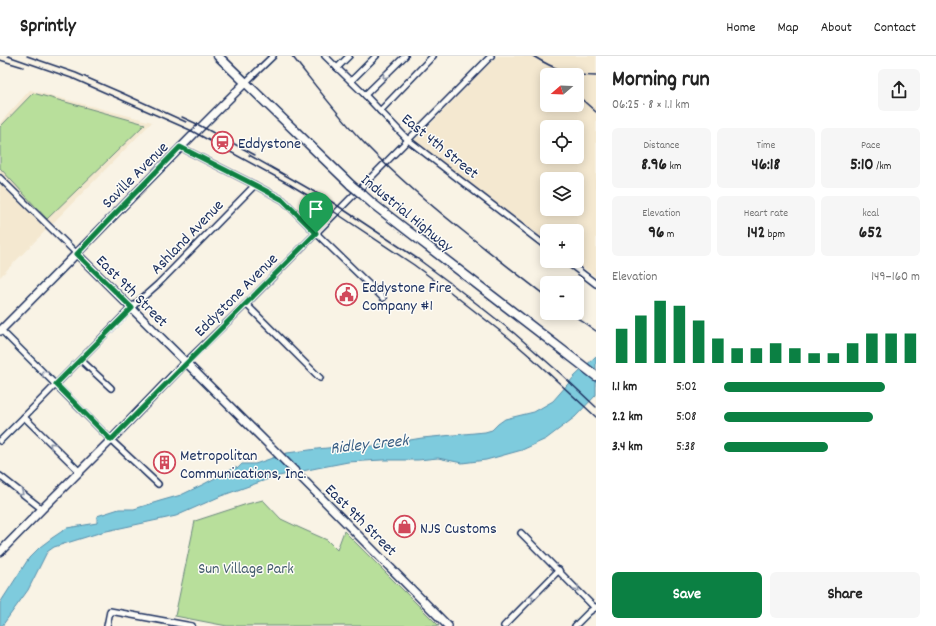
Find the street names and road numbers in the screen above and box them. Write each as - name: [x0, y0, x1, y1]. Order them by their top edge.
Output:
- street label: East 4th Street: [396, 109, 483, 185]
- street label: Saville Avenue: [97, 137, 174, 214]
- street label: Industrial Highway: [355, 169, 458, 259]
- street label: Ashland Avenue: [146, 195, 230, 280]
- street label: Eddystone Avenue: [190, 249, 284, 343]
- street label: East 9th Street: [90, 250, 173, 333]
- street label: East 9th Street: [319, 479, 402, 562]

